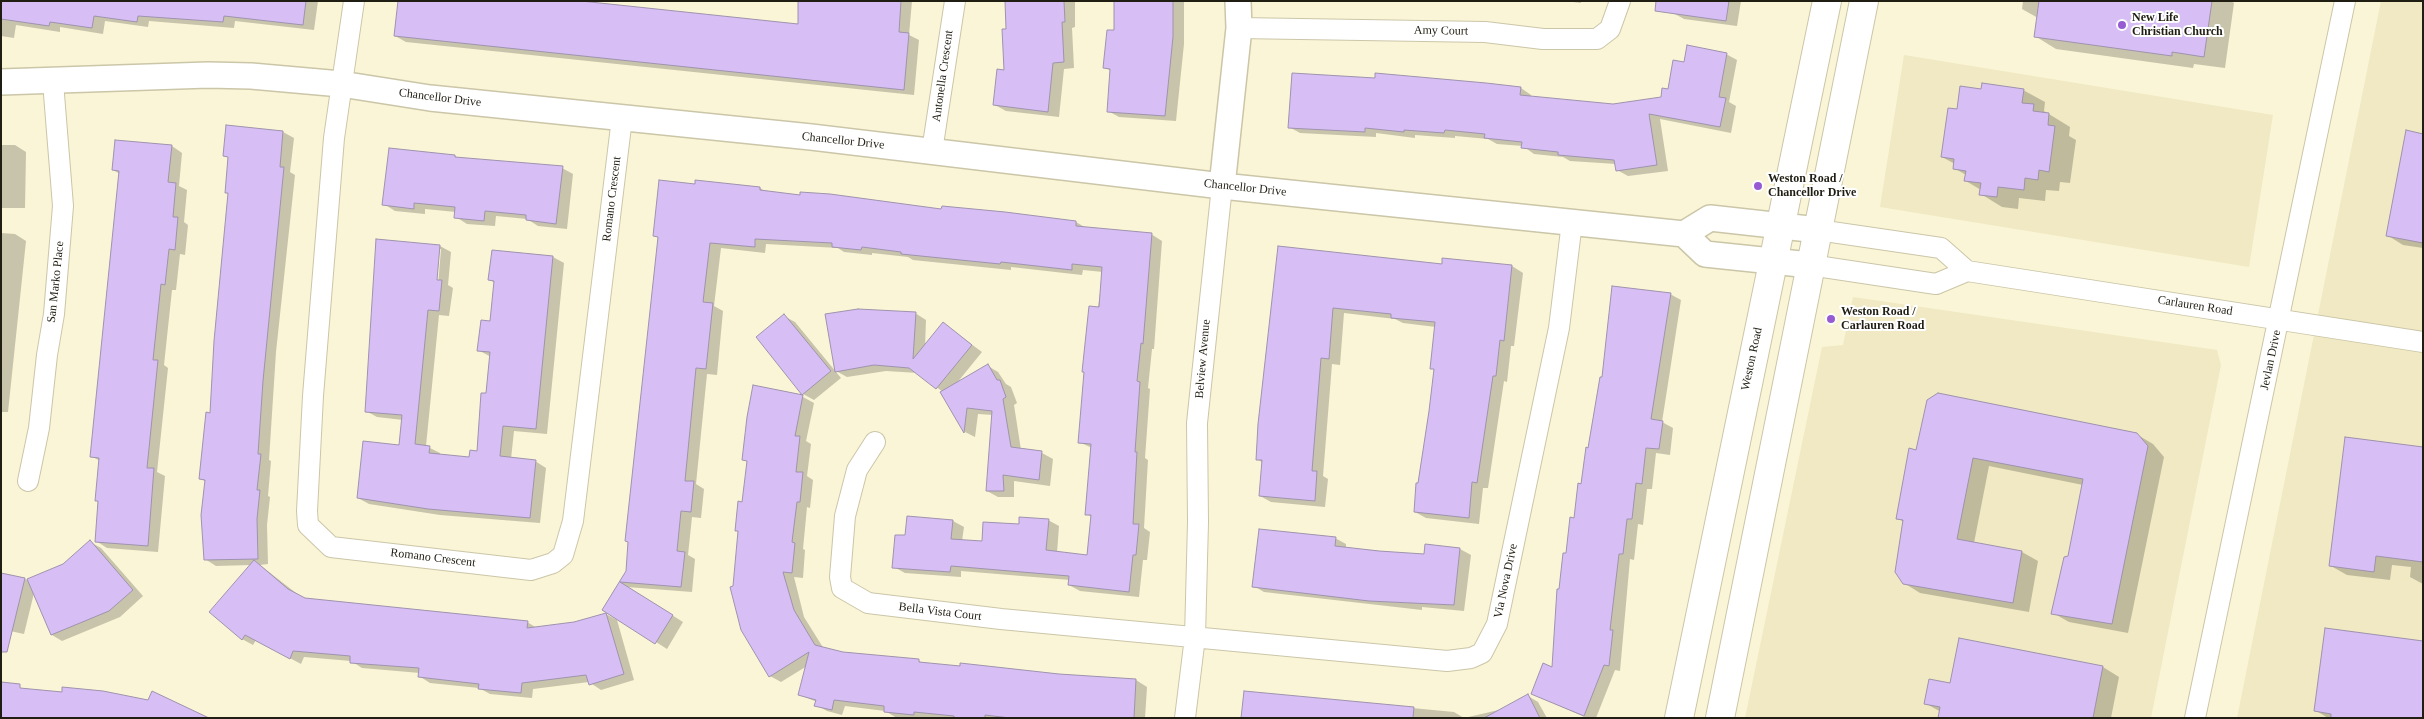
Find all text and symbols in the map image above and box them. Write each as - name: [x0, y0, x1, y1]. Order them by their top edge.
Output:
- place label: New Life Christian Church: [2132, 11, 2223, 39]
- marker: New Life Christian Church: [2116, 19, 2128, 31]
- street label: Amy Court: [1414, 23, 1468, 39]
- street label: Antonella Crescent: [929, 29, 957, 123]
- street label: Chancellor Drive: [398, 86, 482, 110]
- street label: Chancellor Drive: [801, 130, 885, 152]
- street label: Romano Crescent: [600, 156, 624, 242]
- place label: Weston Road / Chancellor Drive: [1768, 172, 1856, 200]
- street label: Chancellor Drive: [1203, 177, 1287, 199]
- marker: Weston Road / Chancellor Drive: [1752, 180, 1764, 192]
- street label: San Marko Place: [45, 240, 67, 324]
- street label: Carlauren Road: [2157, 293, 2233, 319]
- place label: Weston Road / Carlauren Road: [1841, 305, 1924, 333]
- marker: Weston Road / Carlauren Road: [1825, 313, 1837, 325]
- street label: Belview Avenue: [1192, 319, 1214, 399]
- street label: Weston Road: [1738, 326, 1766, 392]
- street label: Jevlan Drive: [2258, 329, 2284, 391]
- street label: Via Nova Drive: [1491, 542, 1521, 620]
- street label: Romano Crescent: [390, 546, 476, 570]
- street label: Bella Vista Court: [898, 600, 982, 624]

